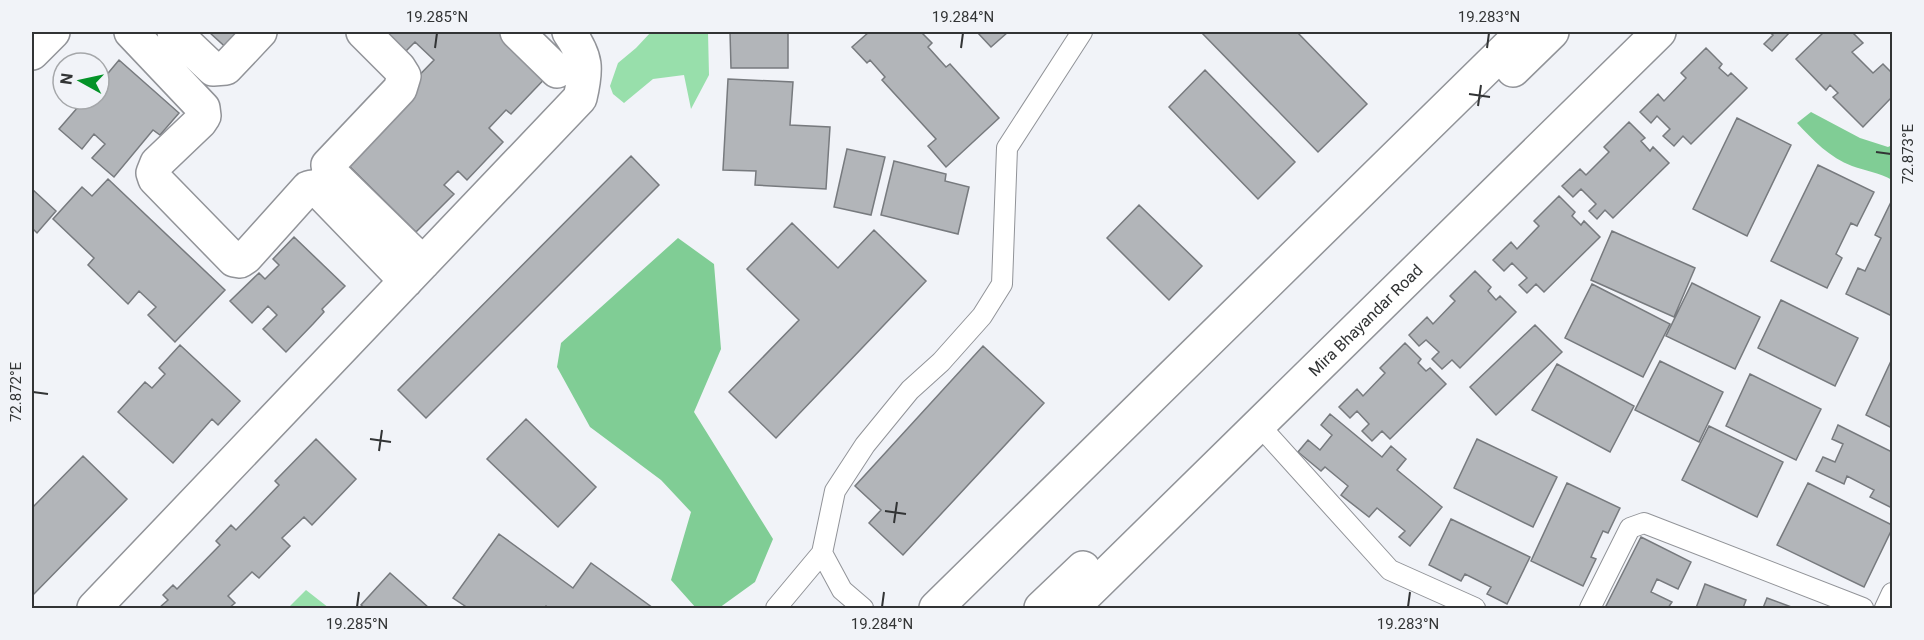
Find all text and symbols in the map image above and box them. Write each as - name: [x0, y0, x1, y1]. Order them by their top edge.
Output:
- text: 19.285°N: [406, 8, 468, 26]
- text: 19.284°N: [932, 8, 994, 26]
- text: 19.283°N: [1458, 8, 1520, 26]
- north arrow: [51, 51, 111, 111]
- text: N: [56, 72, 77, 86]
- text: 72.873°E: [1899, 123, 1917, 184]
- street label: Mira Bhayandar Road: [1305, 261, 1427, 380]
- text: 72.872°E: [7, 361, 25, 422]
- text: 19.285°N: [326, 615, 388, 633]
- text: 19.284°N: [851, 615, 913, 633]
- text: 19.283°N: [1377, 615, 1439, 633]

